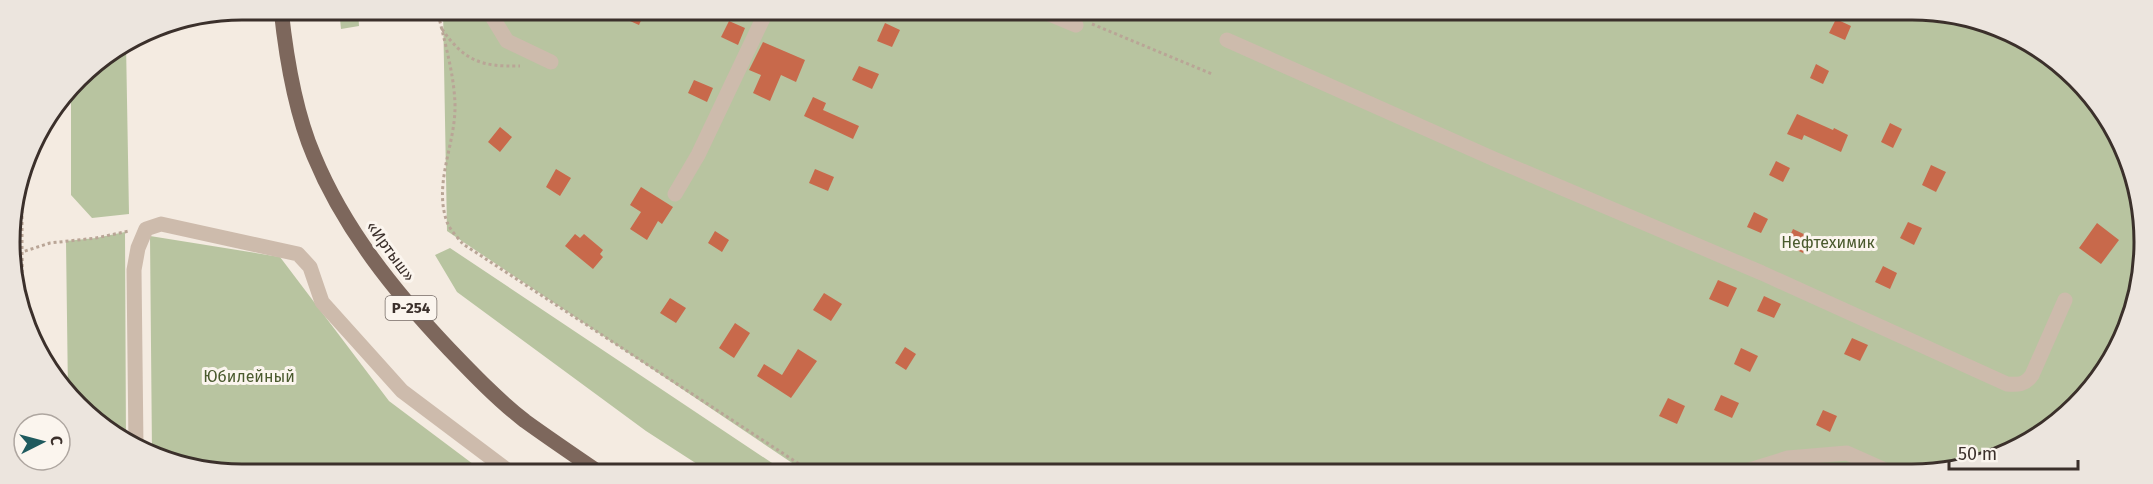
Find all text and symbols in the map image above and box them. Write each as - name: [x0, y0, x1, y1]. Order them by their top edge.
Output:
- street label: «Иртыш»: [362, 217, 419, 285]
- park label: Нефтехимик: [1781, 233, 1876, 252]
- road number: Р-254: [386, 296, 436, 320]
- park label: Юбилейный: [203, 367, 295, 386]
- north arrow: [12, 412, 72, 472]
- scale bar: [1949, 433, 2078, 471]
- text: С: [46, 435, 66, 447]
- text: 50 m: [1958, 443, 1997, 465]

